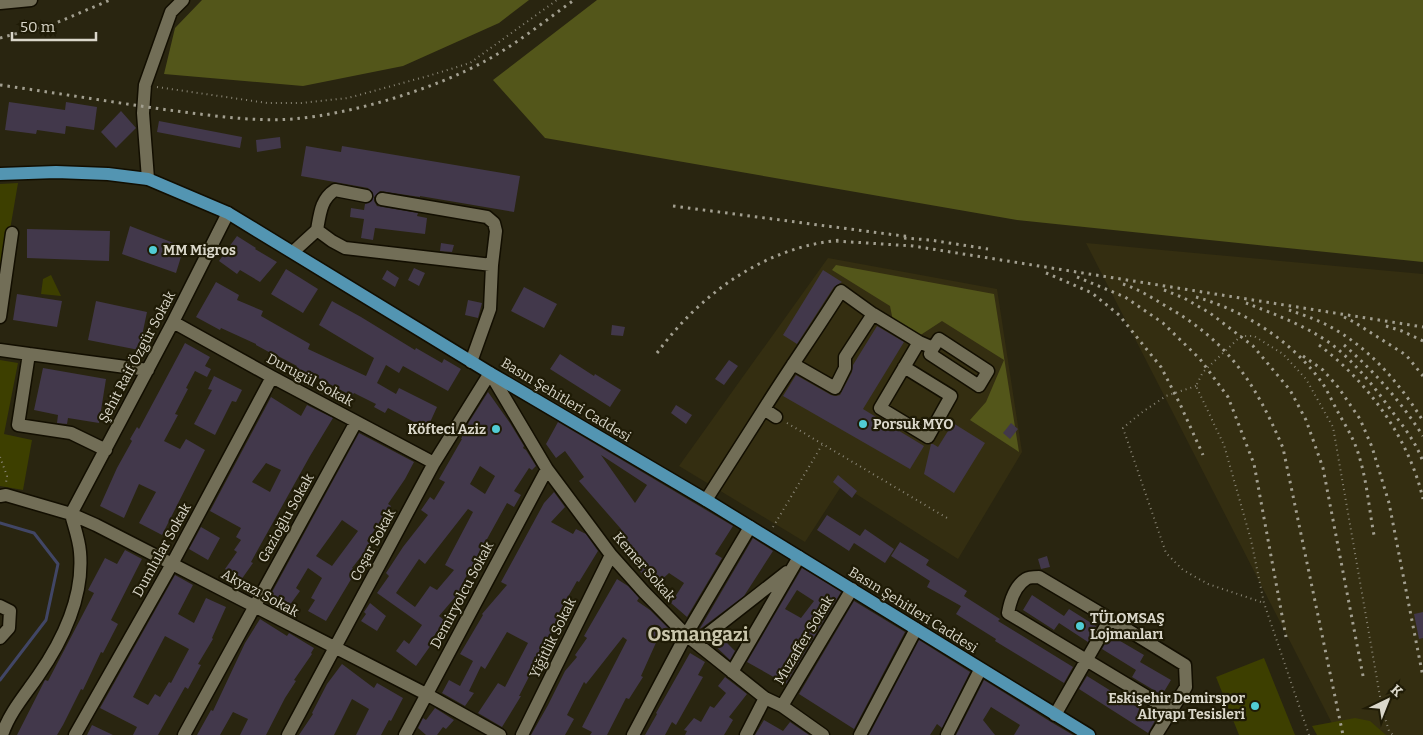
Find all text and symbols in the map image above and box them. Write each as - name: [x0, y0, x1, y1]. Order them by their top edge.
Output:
- scale bar: [12, 10, 96, 42]
- text: 50 m: [20, 18, 56, 36]
- place label: MM Migros: [163, 242, 236, 259]
- marker: MM Migros: [147, 244, 159, 256]
- street label: Şehit Raif Özgür Sokak: [95, 288, 179, 426]
- street label: Durugül Sokak: [264, 350, 356, 410]
- street label: Basın Şehitleri Caddesi: [498, 354, 634, 446]
- place label: Porsuk MYO: [873, 416, 953, 433]
- marker: Porsuk MYO: [857, 418, 869, 430]
- place label: Köfteci Aziz: [408, 421, 486, 438]
- marker: Köfteci Aziz: [490, 423, 502, 435]
- street label: Gazioğlu Sokak: [254, 470, 318, 566]
- street label: Dumlular Sokak: [129, 500, 195, 600]
- street label: Coşar Sokak: [347, 506, 399, 584]
- street label: Kemer Sokak: [609, 529, 679, 605]
- street label: Demiryolcu Sokak: [427, 539, 497, 651]
- street label: Basın Şehitleri Caddesi: [845, 563, 981, 657]
- street label: Akyazı Sokak: [218, 565, 302, 621]
- street label: Muzaffer Sokak: [771, 592, 837, 688]
- street label: Yiğitlik Sokak: [526, 595, 580, 681]
- place label: TÜLOMSAŞ Lojmanları: [1090, 609, 1165, 643]
- marker: TÜLOMSAŞ Lojmanları: [1074, 620, 1086, 632]
- district label: Osmangazi: [647, 623, 749, 646]
- north arrow: [1363, 675, 1413, 725]
- text: K: [1387, 681, 1406, 701]
- place label: Eskişehir Demirspor Altyapı Tesisleri: [1108, 690, 1246, 723]
- marker: Eskişehir Demirspor Altyapı Tesisleri: [1249, 700, 1261, 712]

